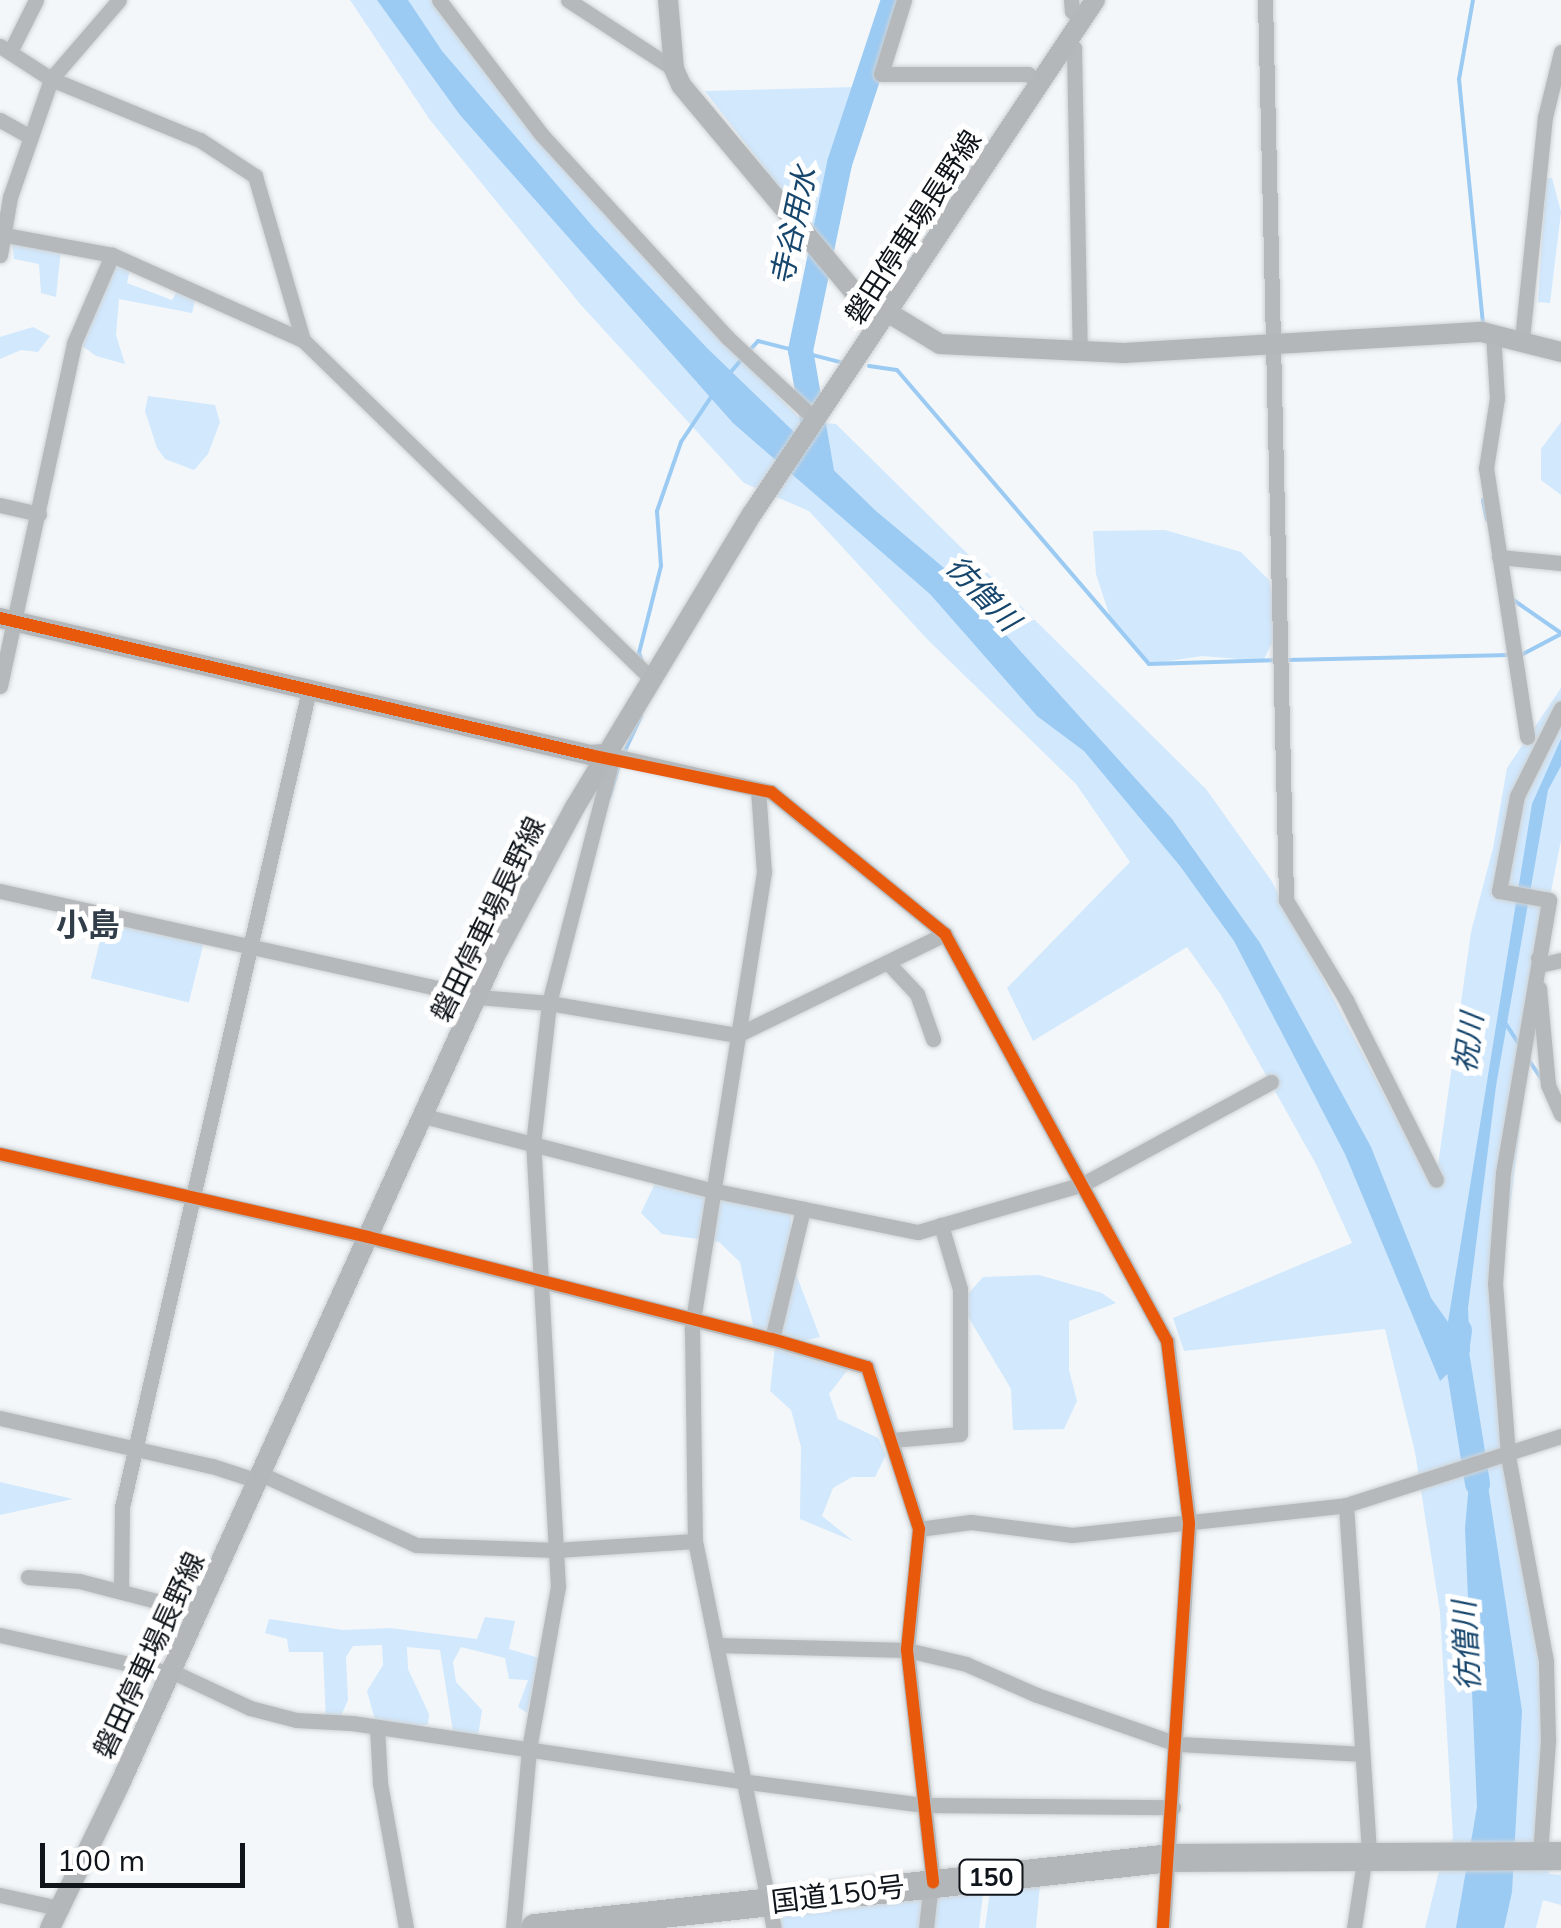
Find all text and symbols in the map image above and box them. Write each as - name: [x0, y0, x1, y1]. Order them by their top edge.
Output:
- street label: 磐田停車場長野線: [838, 124, 988, 330]
- water label: 寺谷用水: [763, 164, 823, 288]
- water label: 彷僧川: [939, 548, 1027, 638]
- street label: 磐田停車場長野線: [424, 811, 552, 1027]
- district label: 小島: [56, 905, 120, 943]
- water label: 祝川: [1446, 1011, 1490, 1075]
- street label: 磐田停車場長野線: [86, 1546, 212, 1764]
- water label: 彷僧川: [1446, 1600, 1486, 1692]
- scale bar: [45, 1823, 250, 1885]
- text: 100 m: [57, 1841, 145, 1879]
- road number: 150: [958, 1857, 1024, 1897]
- street label: 国道150号: [769, 1869, 907, 1919]

